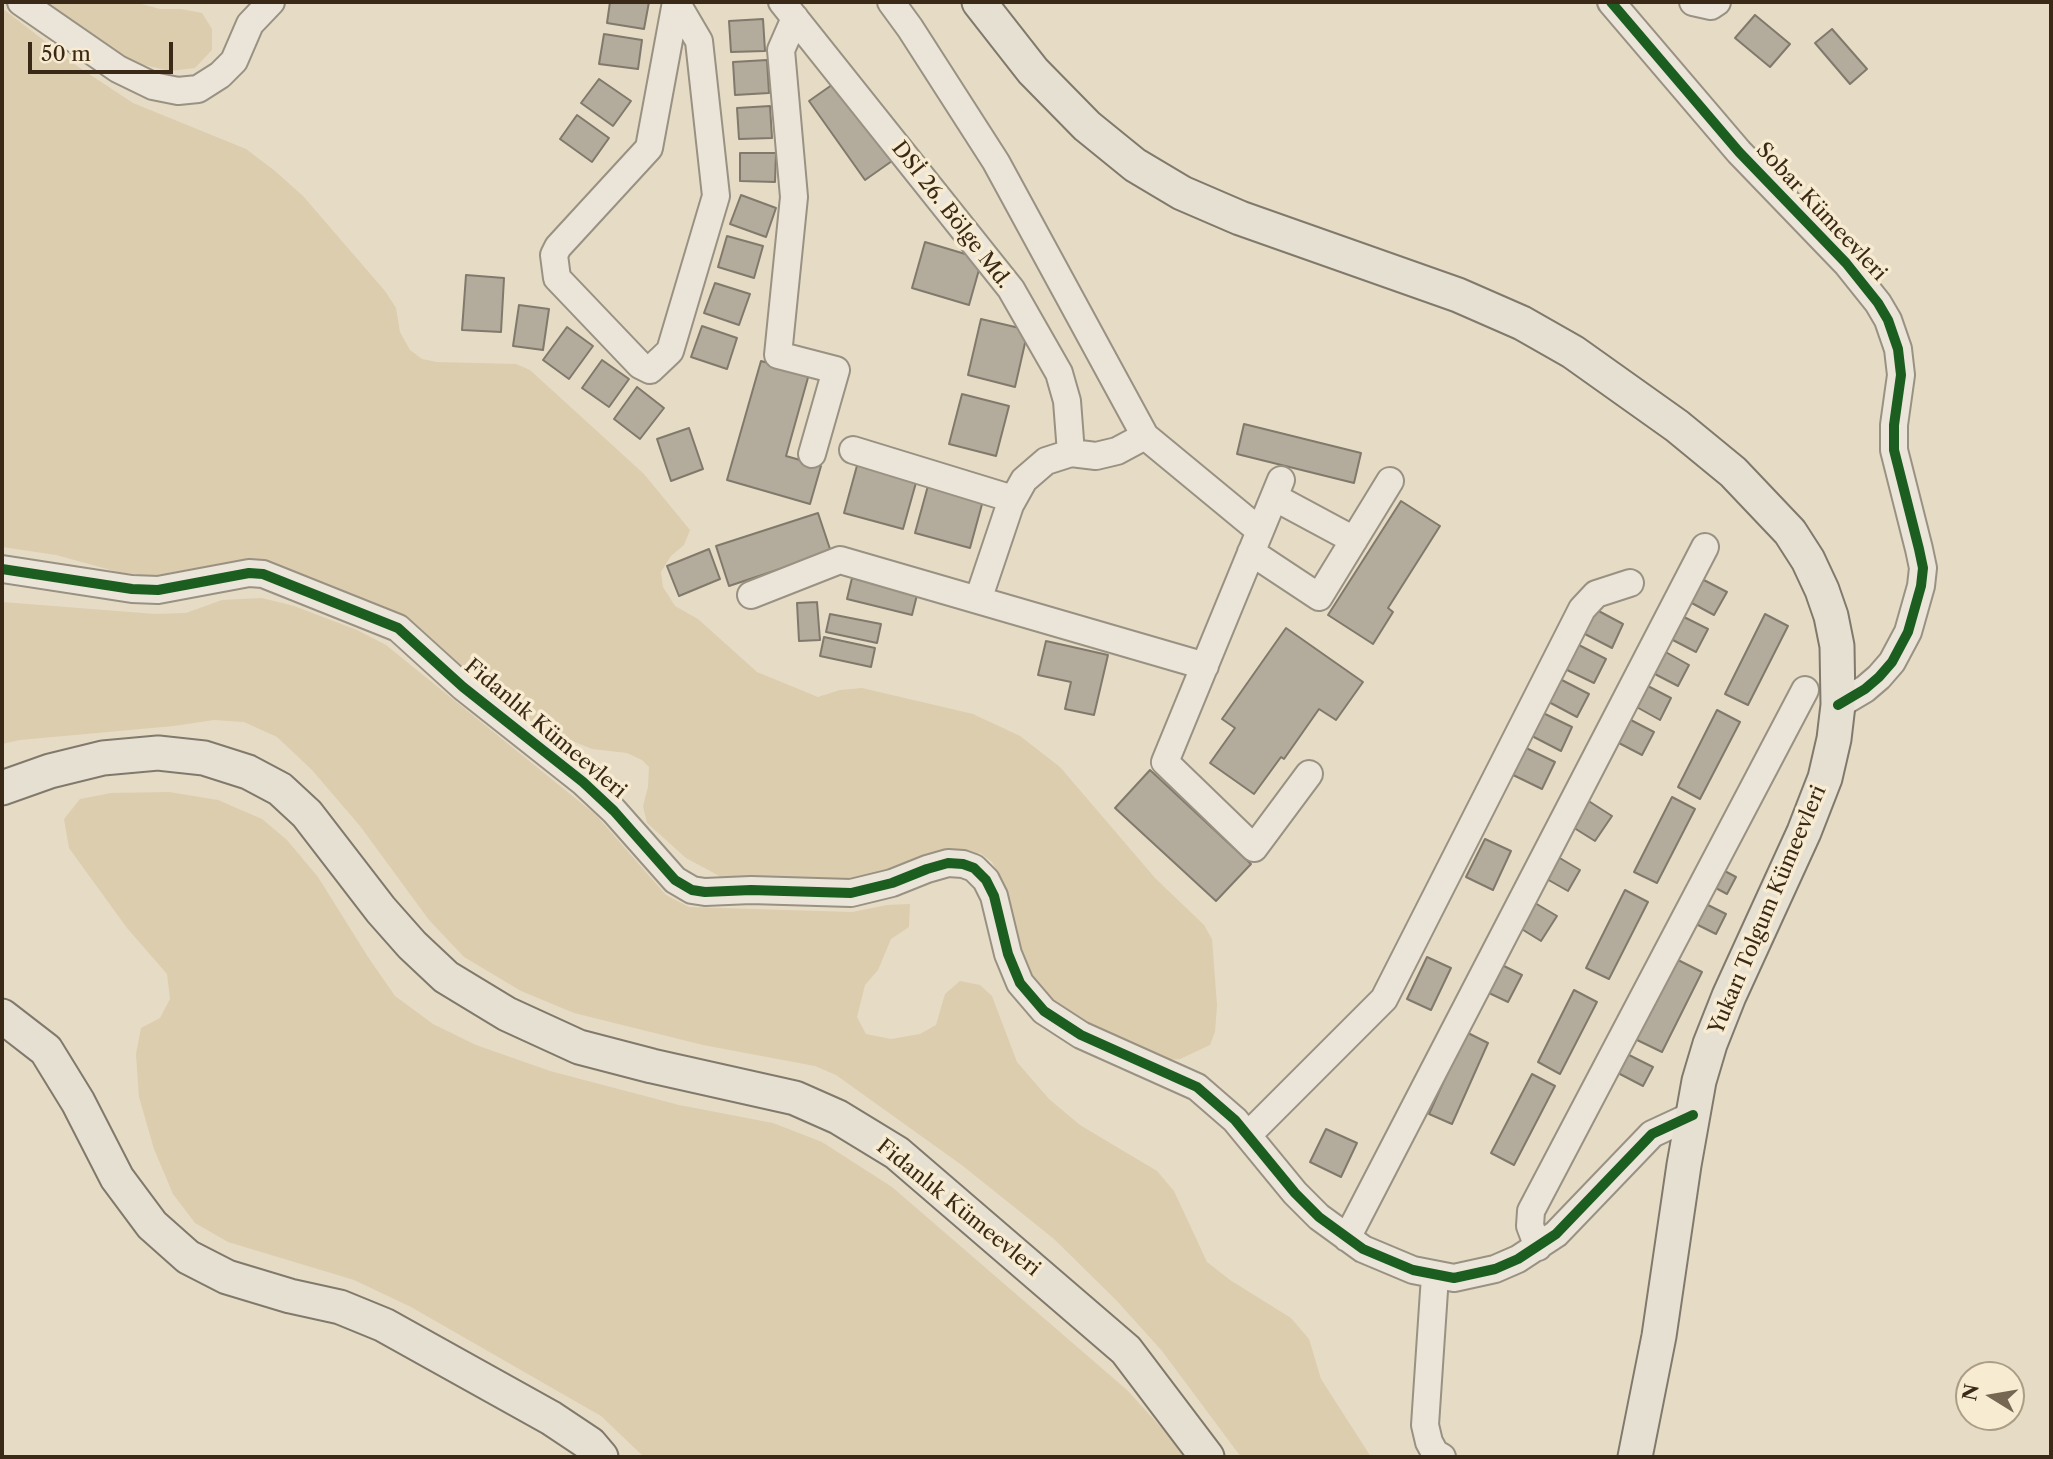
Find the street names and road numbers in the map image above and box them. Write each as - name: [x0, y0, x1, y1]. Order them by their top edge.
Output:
- street label: DSİ 26. Bölge Md.: [886, 136, 1016, 294]
- street label: Sobar Kümeevleri: [1751, 138, 1891, 286]
- street label: Fidanlık Kümeevleri: [459, 654, 631, 804]
- street label: Yukarı Tolgum Kümeevleri: [1704, 782, 1832, 1038]
- street label: Fidanlık Kümeevleri: [871, 1134, 1045, 1282]

